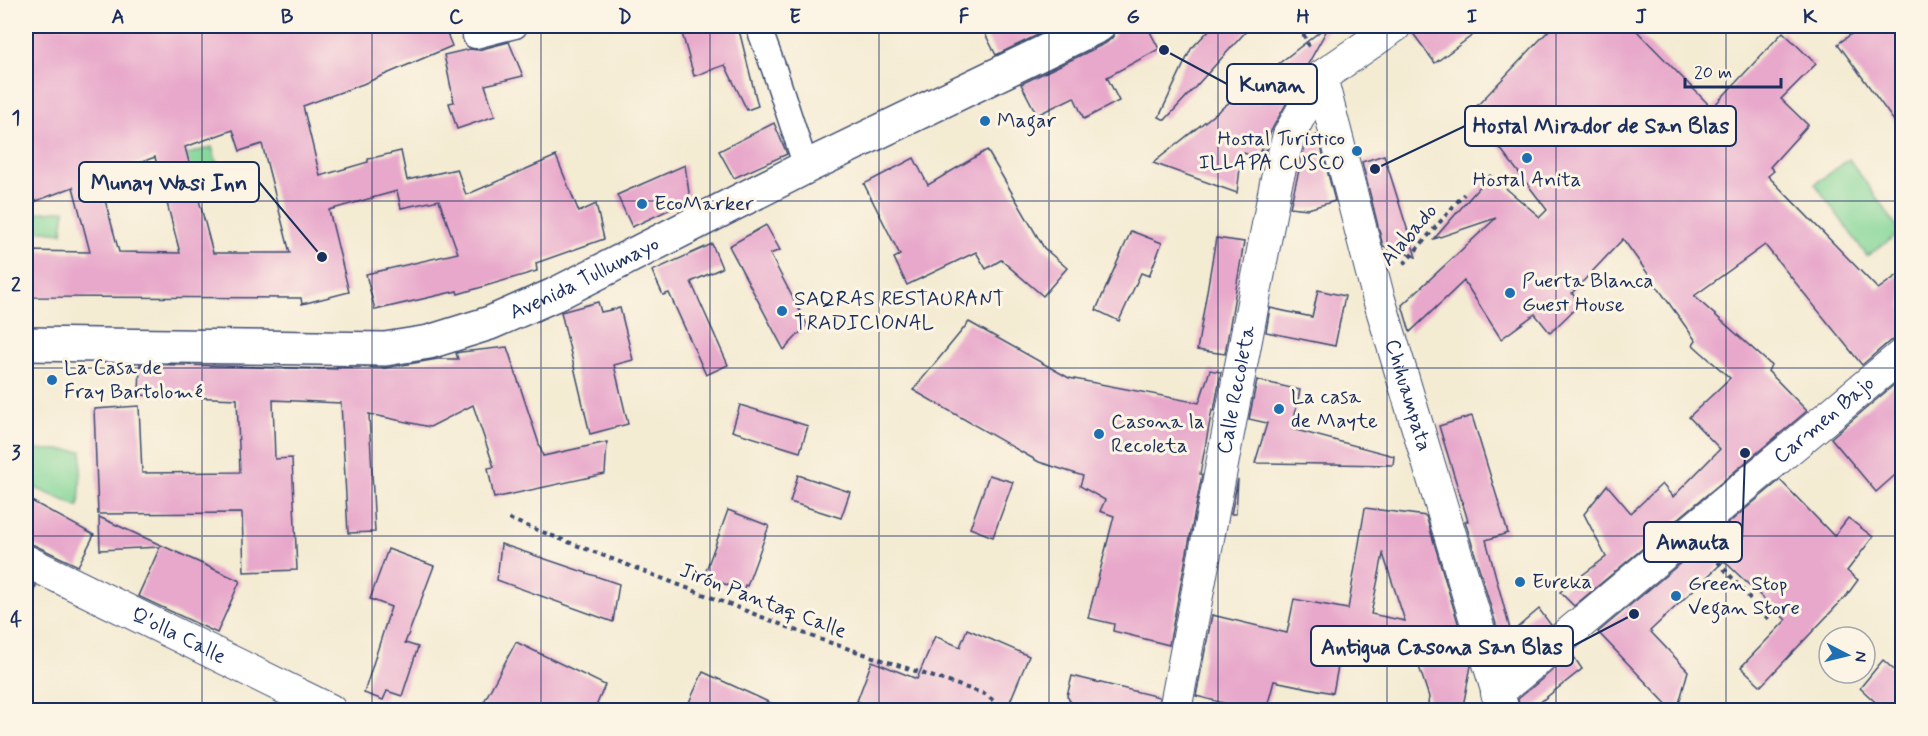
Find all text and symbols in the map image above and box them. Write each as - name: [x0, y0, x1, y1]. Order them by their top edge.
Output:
- text: A: [111, 4, 125, 31]
- text: B: [281, 4, 294, 31]
- text: C: [449, 4, 464, 31]
- text: D: [618, 4, 632, 31]
- text: E: [789, 4, 801, 31]
- text: F: [959, 4, 970, 31]
- text: G: [1126, 4, 1140, 31]
- text: H: [1296, 4, 1310, 31]
- text: I: [1467, 4, 1477, 31]
- text: J: [1635, 4, 1647, 31]
- text: K: [1803, 4, 1818, 31]
- scale bar: [1685, 51, 1781, 89]
- text: 20 m: [1694, 61, 1732, 85]
- callout: Kunan: [1227, 64, 1317, 104]
- text: Kunan: [1239, 72, 1305, 100]
- text: 1: [12, 105, 20, 132]
- callout: Hostal Mirador de San Blas: [1465, 106, 1736, 146]
- place label: Magar: [997, 107, 1056, 137]
- text: Hostal Mirador de San Blas: [1473, 113, 1730, 141]
- marker: Magar: [978, 114, 992, 128]
- place label: Hostal Turistico ILLAPA CUSCO: [1199, 125, 1345, 177]
- marker: Hostal Turistico ILLAPA CUSCO: [1350, 144, 1364, 158]
- marker: Hostal Anita: [1520, 151, 1534, 165]
- callout: Munay Wasi Inn: [79, 162, 259, 202]
- place label: Hostal Anita: [1473, 166, 1581, 194]
- text: Munay Wasi Inn: [91, 170, 247, 198]
- place label: EcoMarker: [654, 190, 754, 218]
- marker: EcoMarker: [635, 197, 649, 211]
- street label: Alabado: [1374, 198, 1444, 272]
- street label: Avenida Tullumayo: [505, 230, 664, 327]
- place label: Puerta Blanca Guest House: [1522, 267, 1654, 319]
- text: 2: [11, 272, 21, 299]
- place label: SAQRAS RESTAURANT TRADICIONAL: [794, 285, 1005, 337]
- marker: Puerta Blanca Guest House: [1503, 286, 1517, 300]
- marker: SAQRAS RESTAURANT TRADICIONAL: [775, 304, 789, 318]
- street label: Calle Recoleta: [1210, 323, 1262, 457]
- street label: Chihuampata: [1378, 336, 1438, 455]
- place label: La Casa de Fray Bartolomé: [64, 354, 203, 406]
- street label: Carmen Bajo: [1768, 370, 1881, 470]
- marker: La Casa de Fray Bartolomé: [45, 373, 59, 387]
- place label: La casa de Mayte: [1291, 383, 1378, 435]
- marker: La casa de Mayte: [1272, 402, 1286, 416]
- place label: Casona la Recoleta: [1111, 408, 1205, 460]
- marker: Casona la Recoleta: [1092, 427, 1106, 441]
- text: 3: [11, 440, 21, 467]
- callout: Amauta: [1644, 522, 1742, 562]
- text: Amauta: [1656, 529, 1730, 557]
- street label: Jirón Pantaq Calle: [676, 556, 850, 646]
- place label: Eureka: [1532, 568, 1592, 596]
- place label: Green Stop Vegan Store: [1688, 570, 1800, 624]
- marker: Eureka: [1513, 575, 1527, 589]
- marker: Green Stop Vegan Store: [1669, 589, 1683, 603]
- street label: Q'olla Calle: [127, 601, 231, 671]
- text: 4: [10, 607, 22, 634]
- north arrow: [1817, 625, 1877, 685]
- callout: Antigua Casona San Blas: [1311, 626, 1573, 666]
- text: Antigua Casona San Blas: [1321, 634, 1563, 663]
- text: N: [1849, 650, 1871, 663]

